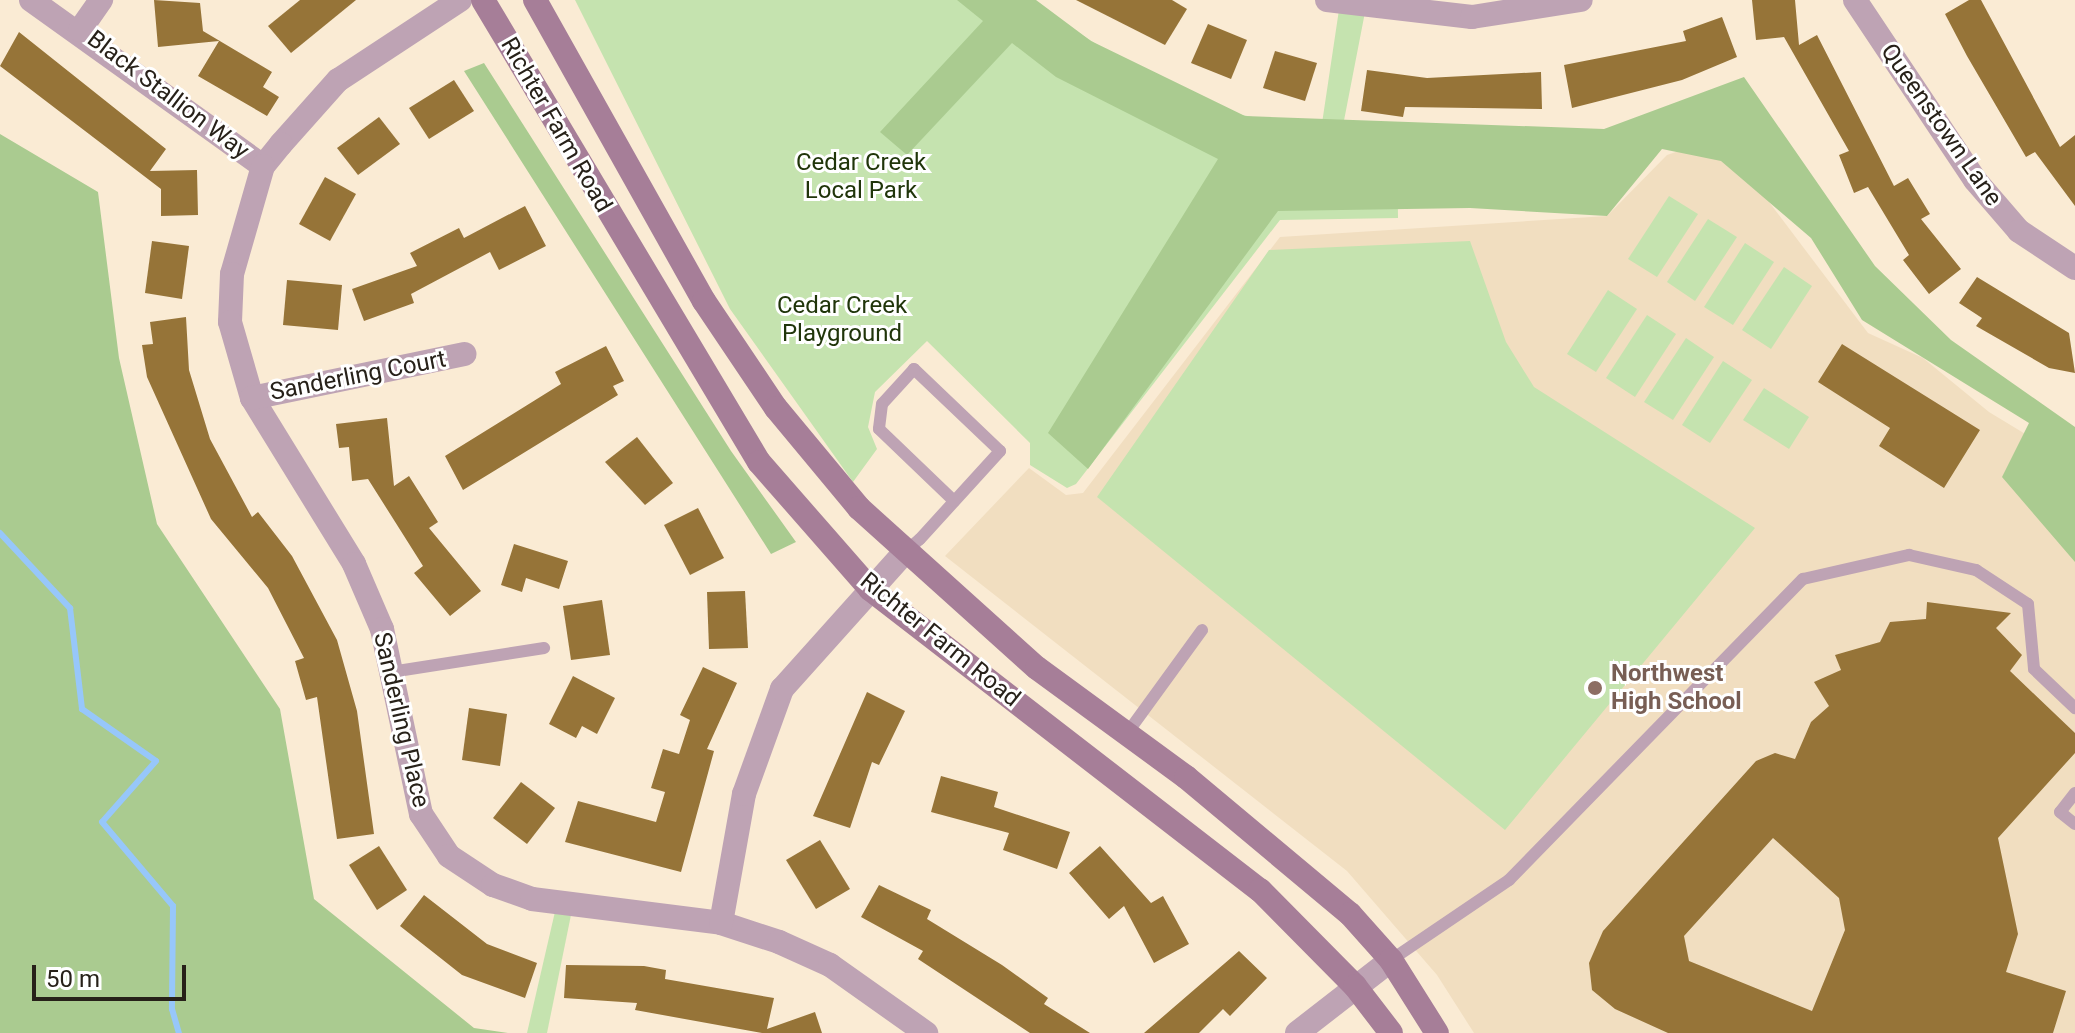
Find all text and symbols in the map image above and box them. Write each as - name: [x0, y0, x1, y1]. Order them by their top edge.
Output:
- street label: Black Stallion Way: [81, 25, 255, 165]
- street label: Richter Farm Road: [494, 32, 618, 218]
- street label: Queenstown Lane: [1874, 38, 2008, 212]
- park label: Cedar Creek Local Park: [796, 149, 926, 205]
- park label: Cedar Creek Playground: [777, 292, 907, 348]
- street label: Sanderling Court: [268, 345, 448, 407]
- street label: Richter Farm Road: [854, 567, 1026, 713]
- street label: Sanderling Place: [367, 630, 435, 810]
- place label: Northwest High School: [1611, 660, 1742, 716]
- marker: Northwest High School: [1586, 679, 1604, 697]
- scale bar: [36, 949, 190, 999]
- text: 50 m: [46, 965, 100, 993]

